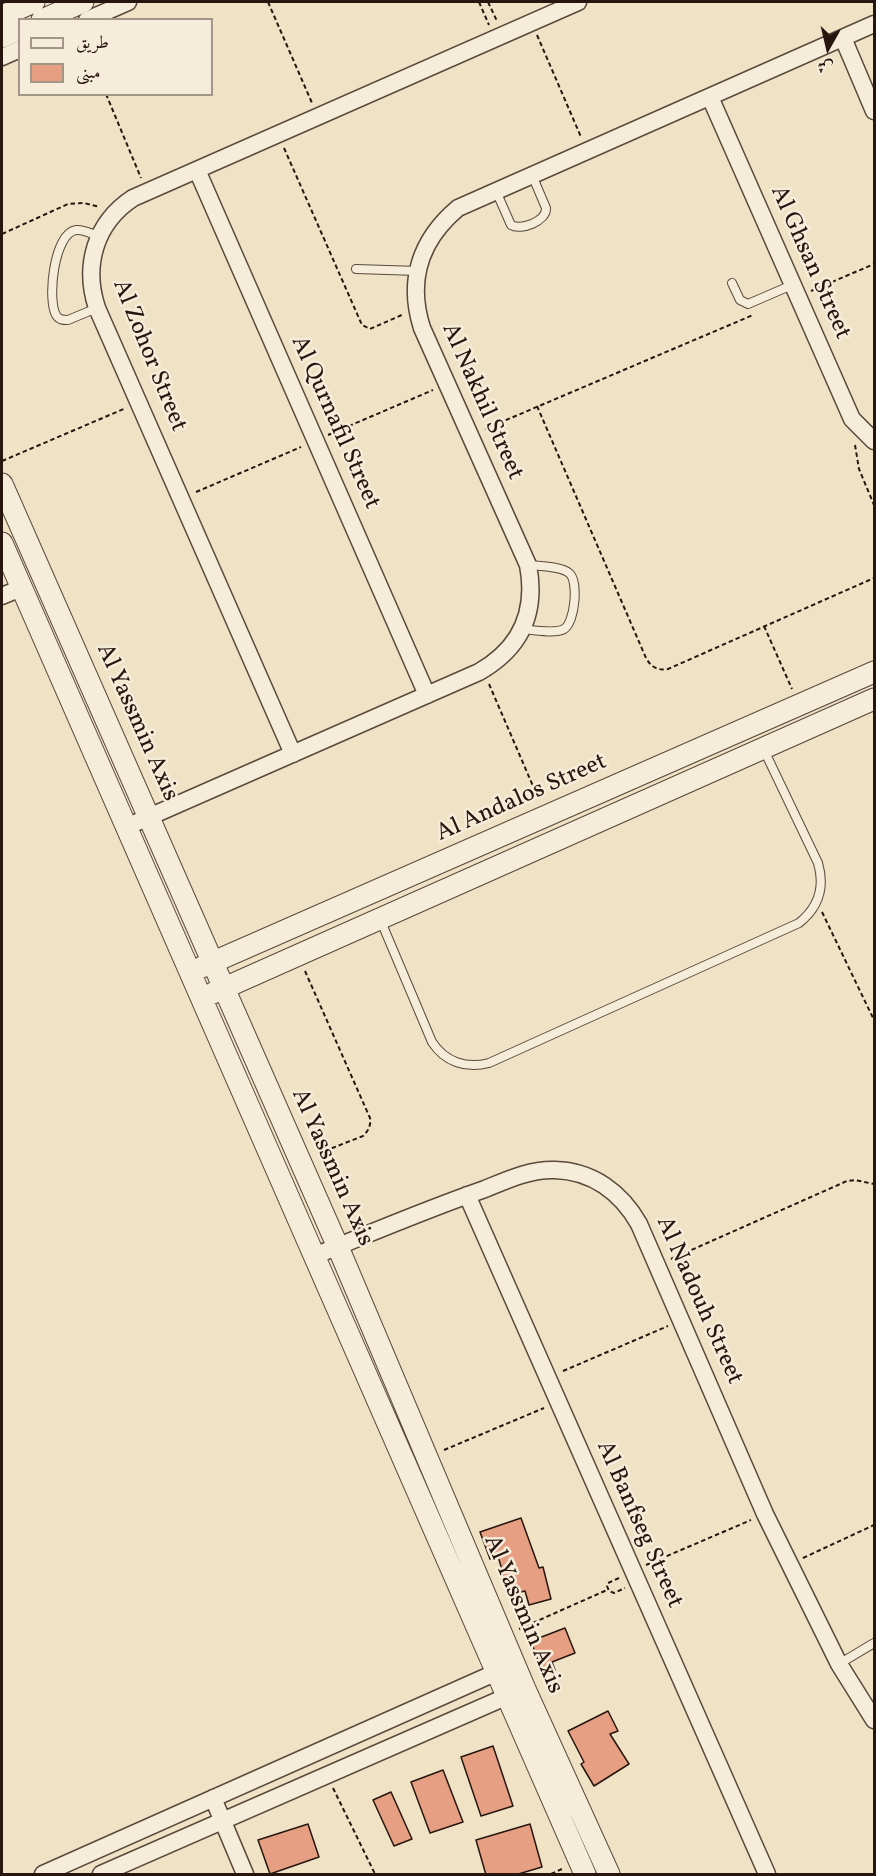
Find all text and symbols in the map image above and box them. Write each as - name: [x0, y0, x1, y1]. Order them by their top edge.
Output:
- legend: [18, 18, 213, 96]
- north arrow: [798, 18, 858, 78]
- text: طريق: [76, 31, 109, 56]
- text: ش: [816, 54, 835, 78]
- text: مبنى: [76, 61, 101, 86]
- street label: Al Ghsan Street: [762, 182, 856, 344]
- street label: Al Zohor Street: [104, 276, 192, 436]
- street label: Al Nakhil Street: [434, 319, 528, 485]
- street label: Al Qurnafil Street: [283, 332, 385, 514]
- street label: Al Yassmin Axis: [88, 640, 184, 806]
- street label: Al Andalos Street: [432, 749, 612, 849]
- street label: Al Yassmin Axis: [283, 1085, 379, 1251]
- street label: Al Nadouh Street: [648, 1213, 748, 1389]
- street label: Al Banfseg Street: [588, 1437, 688, 1613]
- street label: Al Yassmin Axis: [476, 1531, 568, 1699]

